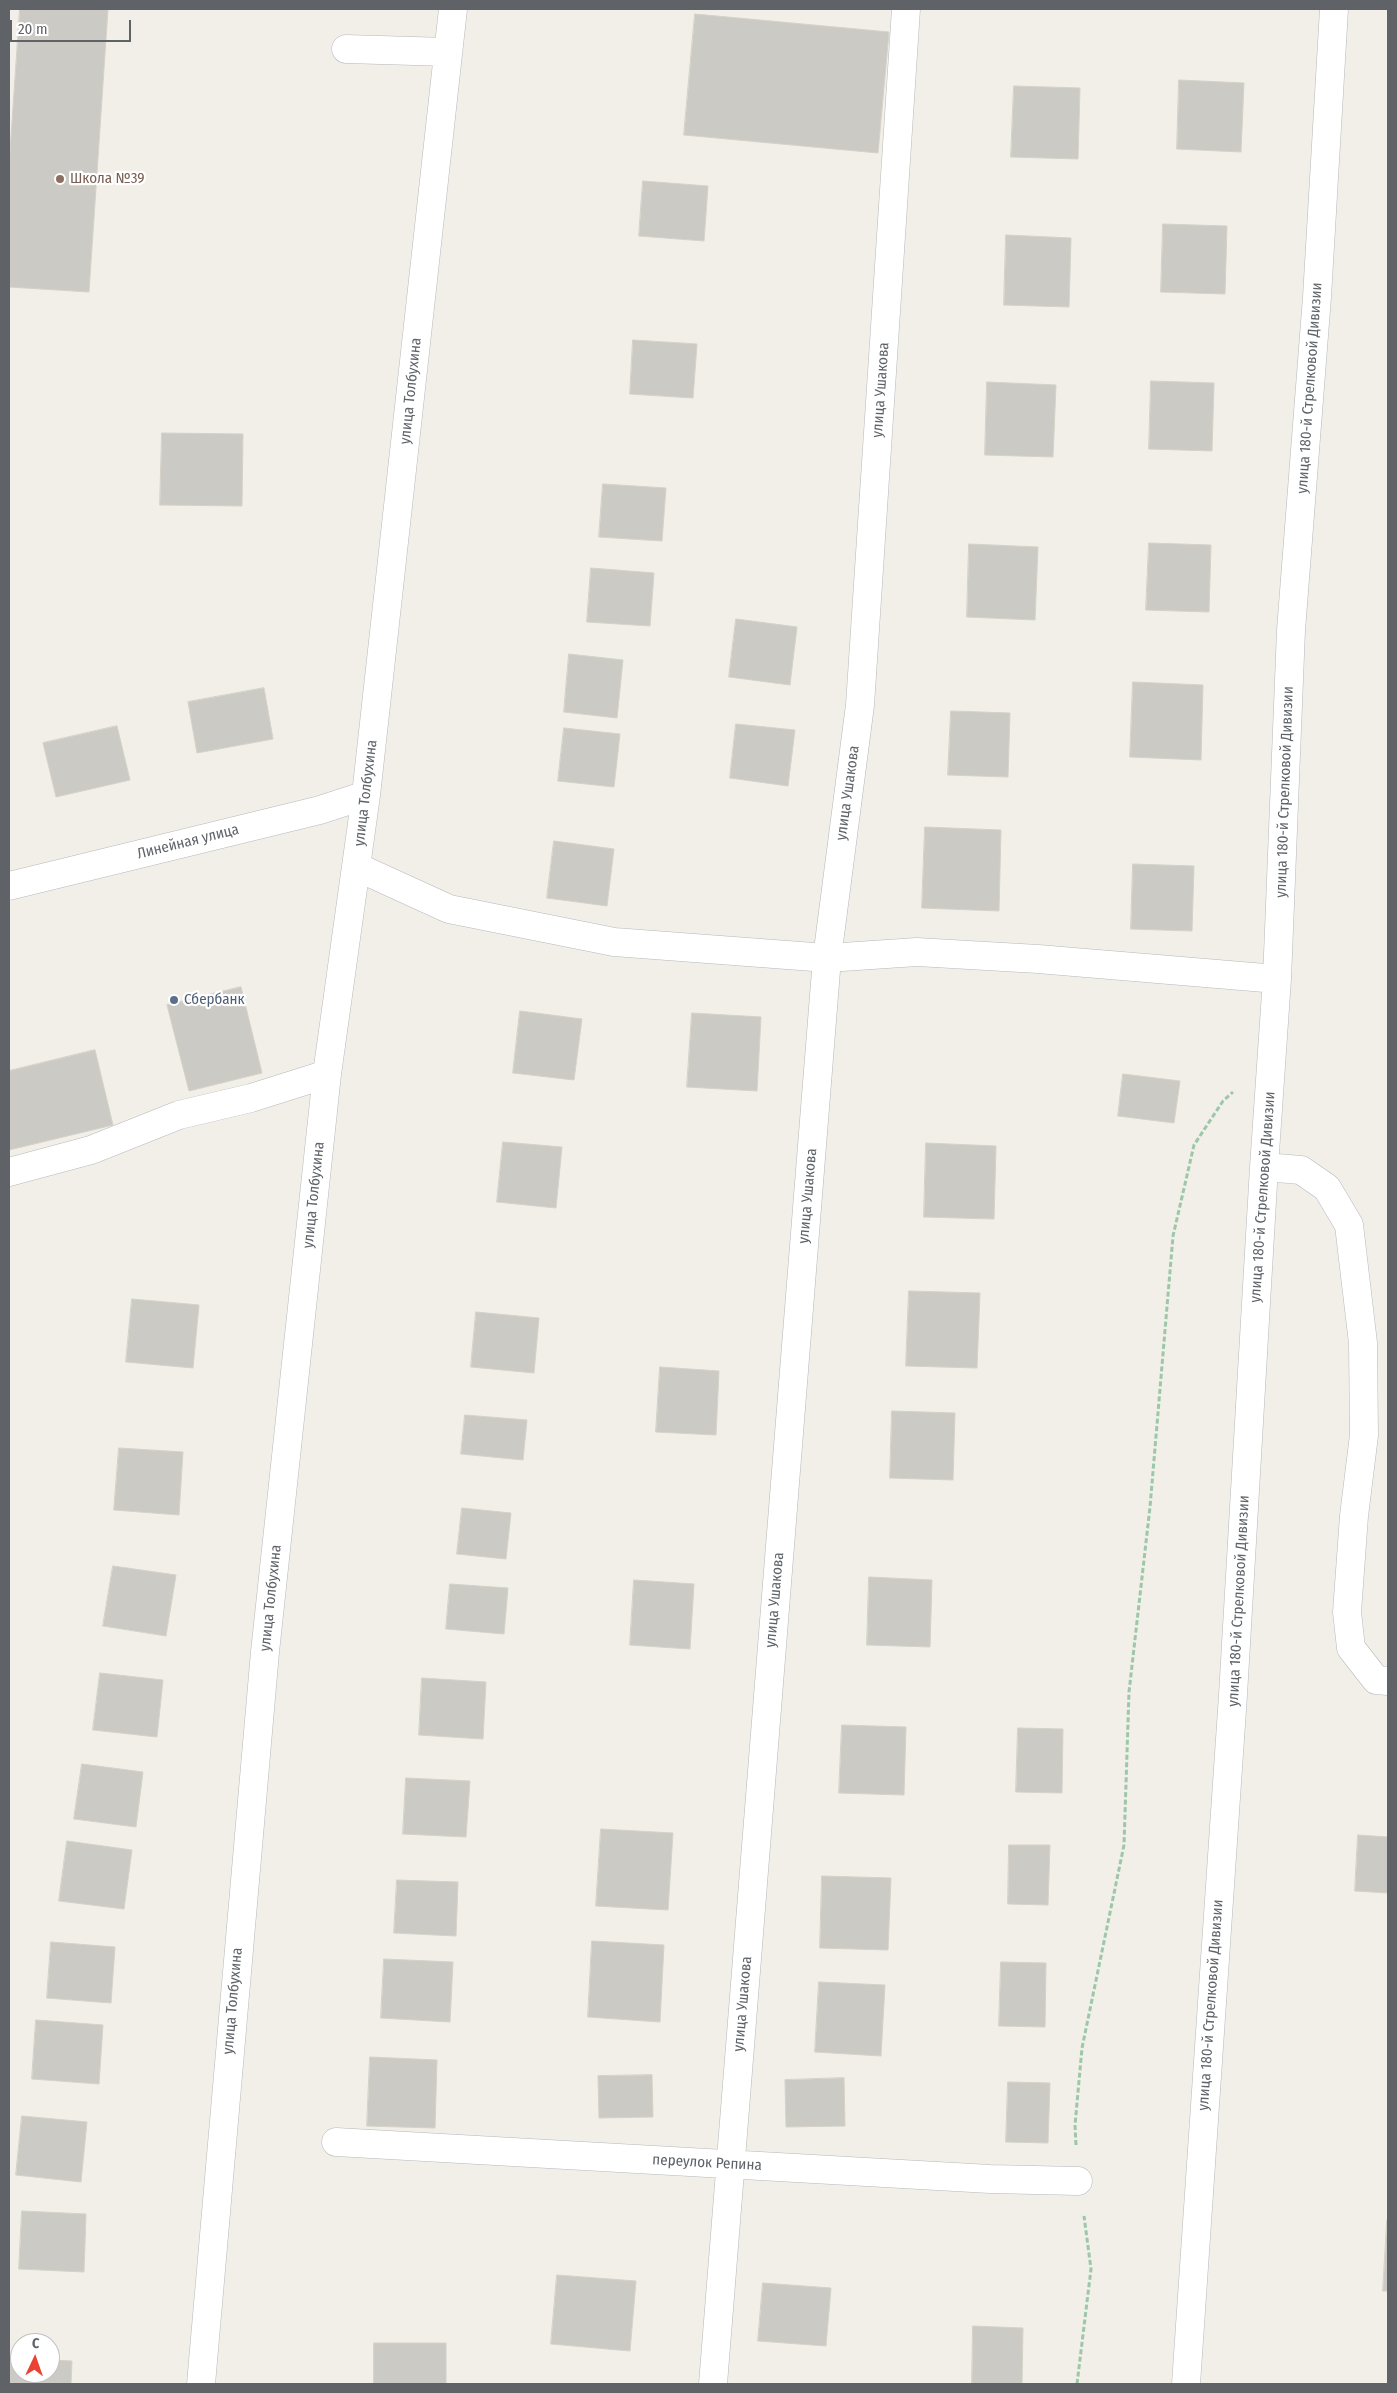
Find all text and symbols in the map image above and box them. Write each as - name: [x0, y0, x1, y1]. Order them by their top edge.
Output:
- scale bar: [12, 10, 134, 42]
- text: 20 m: [18, 20, 48, 38]
- place label: Школа №39: [70, 170, 145, 188]
- marker: Школа №39: [54, 173, 66, 185]
- street label: улица 180-й Стрелковой Дивизии: [1294, 282, 1326, 494]
- street label: улица Толбухина: [396, 337, 426, 445]
- street label: улица Ушакова: [869, 342, 893, 438]
- street label: улица 180-й Стрелковой Дивизии: [1272, 686, 1298, 898]
- street label: улица Толбухина: [351, 739, 381, 847]
- street label: улица Ушакова: [832, 744, 864, 842]
- street label: Линейная улица: [135, 821, 241, 863]
- place label: Сбербанк: [184, 991, 245, 1009]
- marker: Сбербанк: [168, 994, 180, 1006]
- street label: улица 180-й Стрелковой Дивизии: [1247, 1091, 1279, 1303]
- street label: улица Толбухина: [299, 1141, 329, 1249]
- street label: улица Ушакова: [795, 1148, 821, 1244]
- street label: улица 180-й Стрелковой Дивизии: [1224, 1495, 1254, 1707]
- street label: улица Толбухина: [256, 1544, 286, 1652]
- street label: улица Ушакова: [762, 1552, 788, 1648]
- street label: улица 180-й Стрелковой Дивизии: [1195, 1899, 1227, 2111]
- street label: улица Толбухина: [219, 1947, 247, 2055]
- street label: улица Ушакова: [730, 1956, 756, 2052]
- street label: переулок Репина: [652, 2151, 762, 2175]
- north arrow: [10, 2333, 60, 2383]
- text: С: [32, 2335, 40, 2352]

